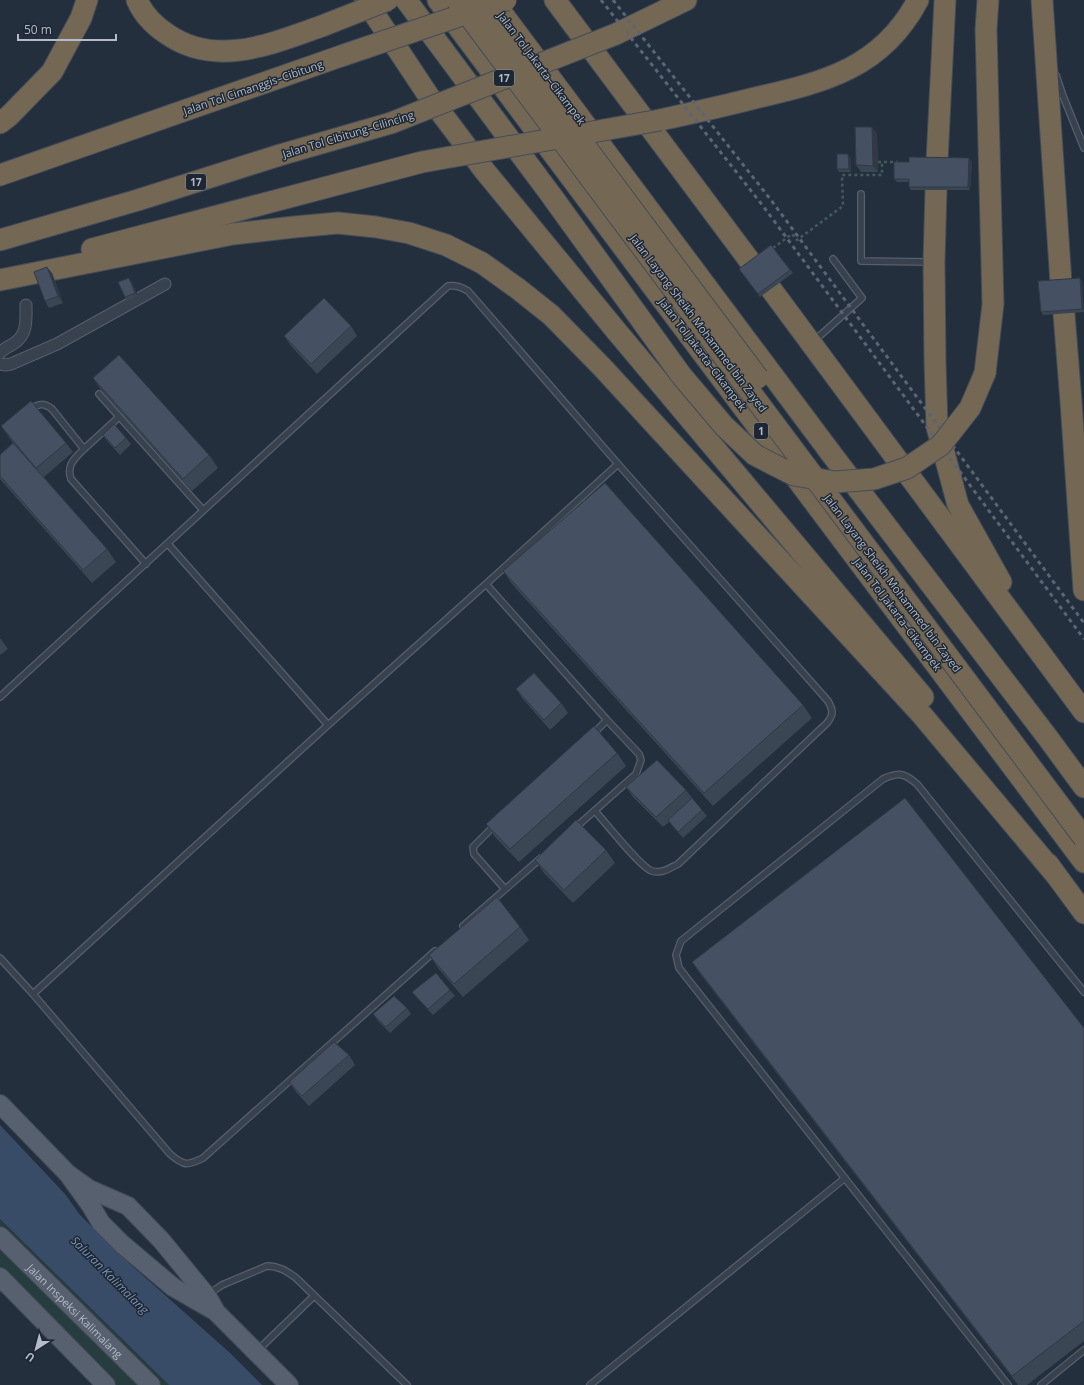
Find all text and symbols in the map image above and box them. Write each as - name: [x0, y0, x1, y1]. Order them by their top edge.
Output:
- street label: Jalan Tol Jakarta–Cikampek: [494, 8, 589, 128]
- scale bar: [18, 16, 116, 42]
- text: 50 m: [24, 21, 52, 38]
- street label: Jalan Tol Cimanggis–Cibitung: [180, 56, 325, 118]
- road number: 17: [494, 70, 514, 86]
- street label: Jalan Tol Cibitung–Cilincing: [279, 107, 416, 161]
- road number: 17: [186, 174, 206, 190]
- street label: Jalan Layang Sheikh Mohammed bin Zayed: [626, 230, 771, 415]
- street label: Jalan Tol Jakarta–Cikampek: [655, 294, 750, 414]
- road number: 1: [754, 423, 768, 439]
- street label: Jalan Layang Sheikh Mohammed bin Zayed: [820, 490, 965, 675]
- street label: Jalan Tol Jakarta–Cikampek: [850, 554, 945, 674]
- water label: Saluran Kalimalang: [67, 1232, 153, 1318]
- street label: Jalan Inspeksi Kalimalang: [24, 1259, 127, 1361]
- north arrow: [16, 1329, 56, 1369]
- text: U: [22, 1349, 38, 1366]

